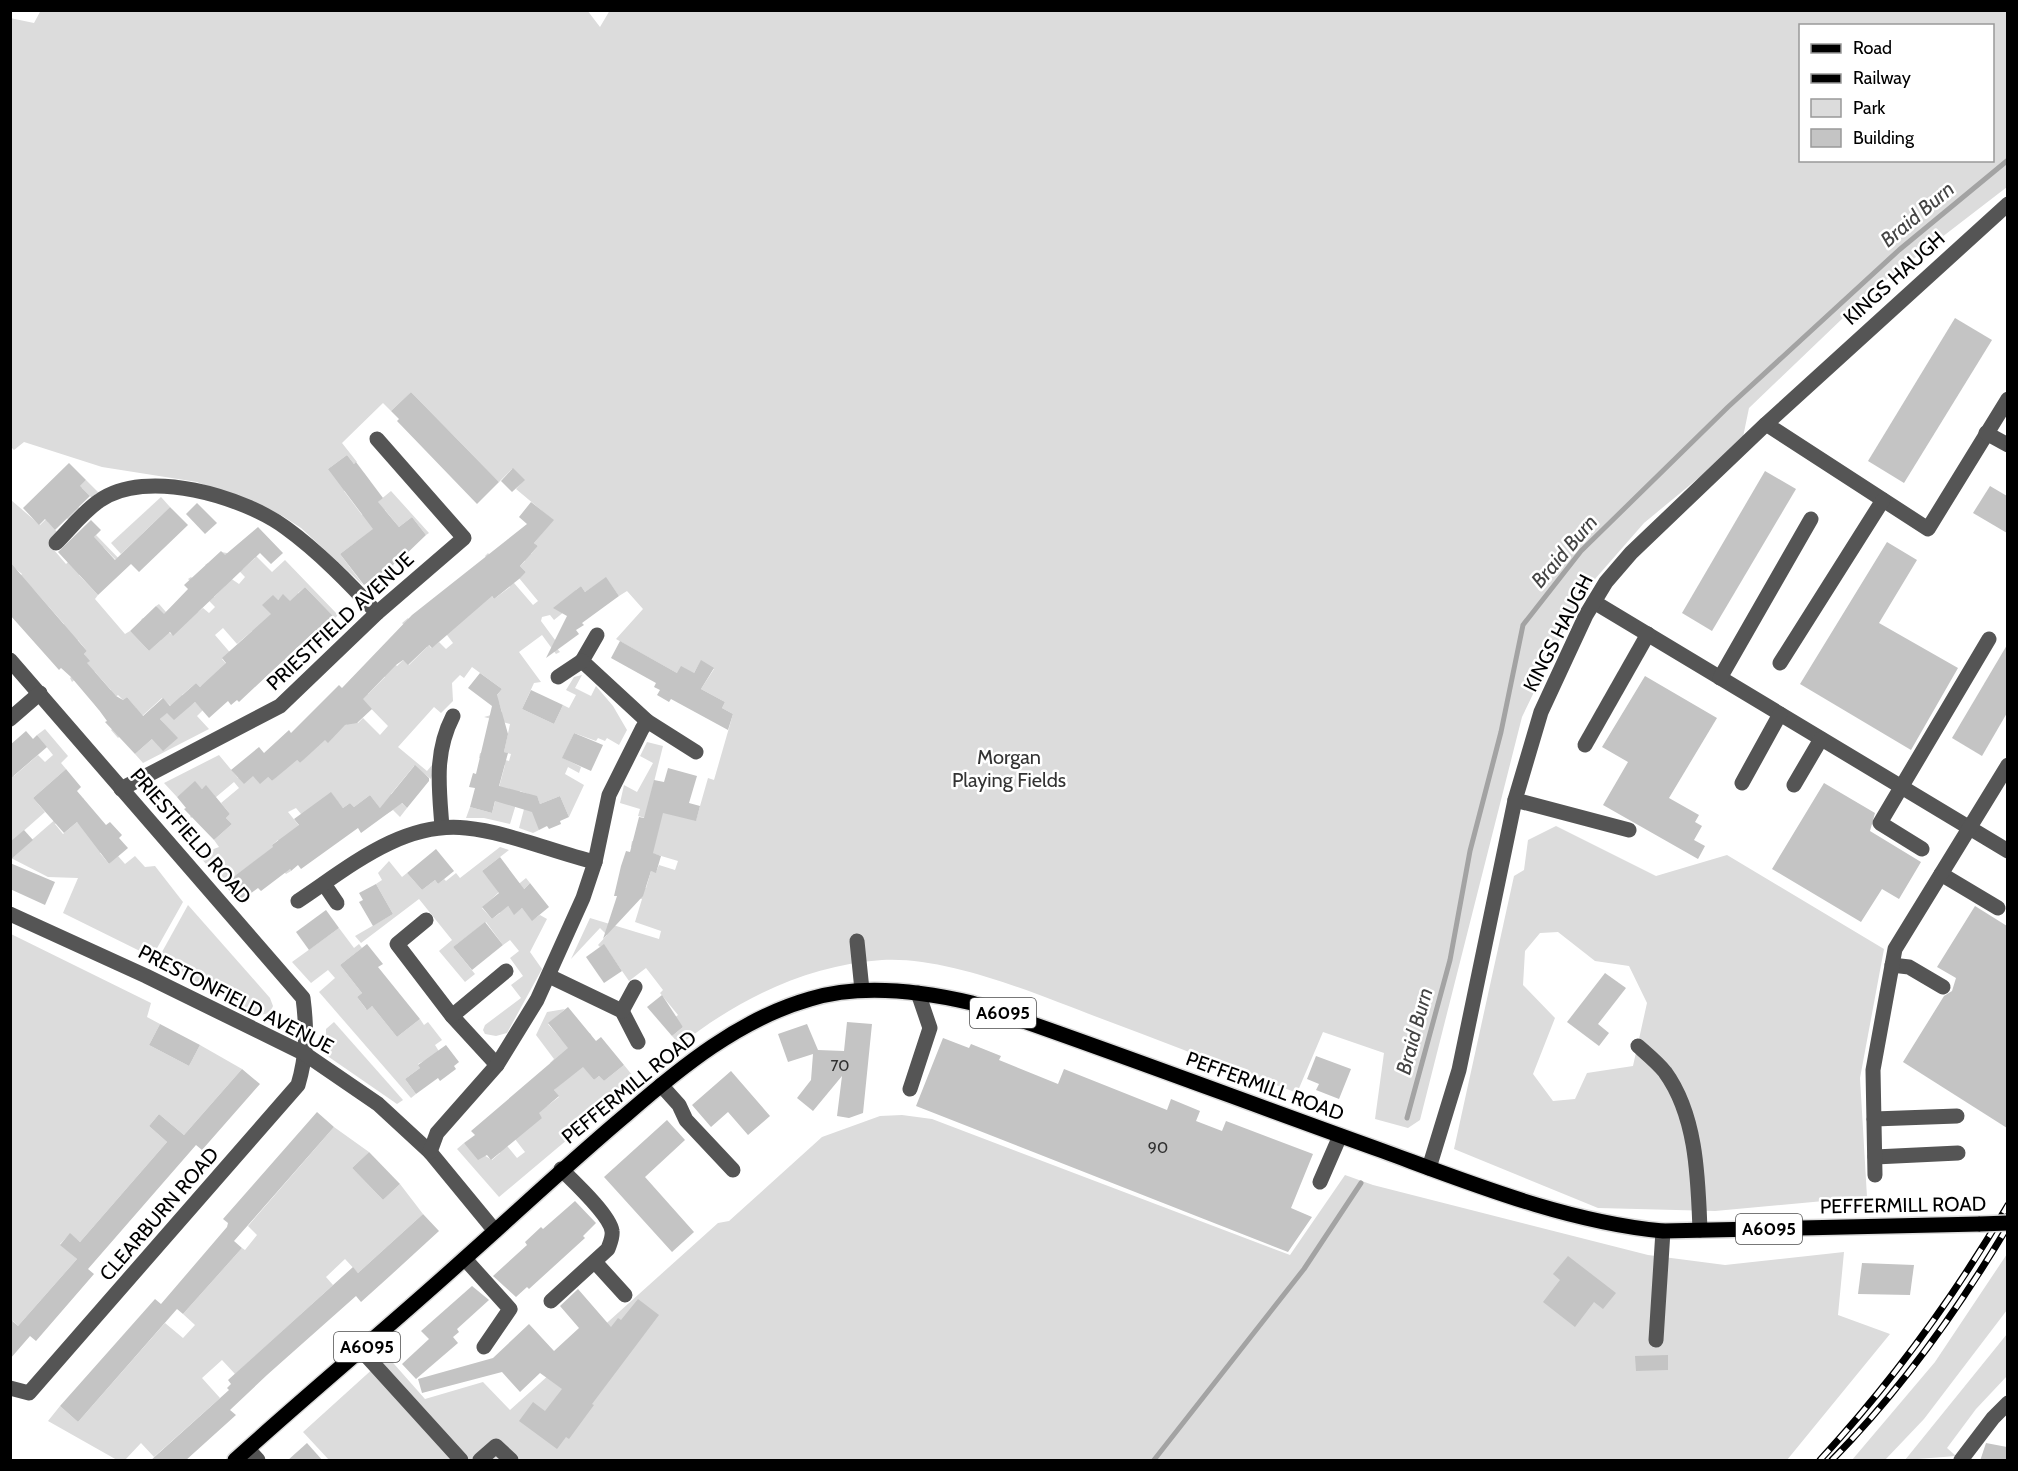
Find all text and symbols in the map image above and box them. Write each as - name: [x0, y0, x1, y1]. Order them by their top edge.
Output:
- legend: [1799, 24, 1994, 162]
- text: Road: [1853, 37, 1892, 59]
- text: Railway: [1853, 67, 1911, 89]
- text: Park: [1853, 97, 1886, 119]
- text: Building: [1853, 127, 1915, 149]
- water label: Braid Burn: [1875, 176, 1959, 252]
- street label: KINGS HAUGH: [1838, 226, 1950, 330]
- water label: Braid Burn: [1526, 509, 1602, 593]
- street label: PRIESTFIELD AVENUE: [262, 547, 418, 695]
- street label: KINGS HAUGH: [1518, 570, 1598, 696]
- park label: Morgan Playing Fields: [952, 745, 1066, 792]
- street label: PRIESTFIELD ROAD: [126, 763, 256, 909]
- street label: PRESTONFIELD AVENUE: [134, 939, 338, 1059]
- water label: Braid Burn: [1390, 985, 1438, 1077]
- road number: A6095: [970, 998, 1036, 1028]
- street label: PEFFERMILL ROAD: [557, 1025, 701, 1149]
- street label: PEFFERMILL ROAD: [1183, 1046, 1347, 1126]
- house number: 70: [830, 1056, 850, 1075]
- house number: 90: [1148, 1138, 1168, 1157]
- street label: CLEARBURN ROAD: [95, 1142, 223, 1286]
- street label: PEFFERMILL ROAD: [1820, 1192, 1986, 1218]
- road number: A6095: [1736, 1214, 1802, 1244]
- road number: A6095: [334, 1332, 400, 1362]

